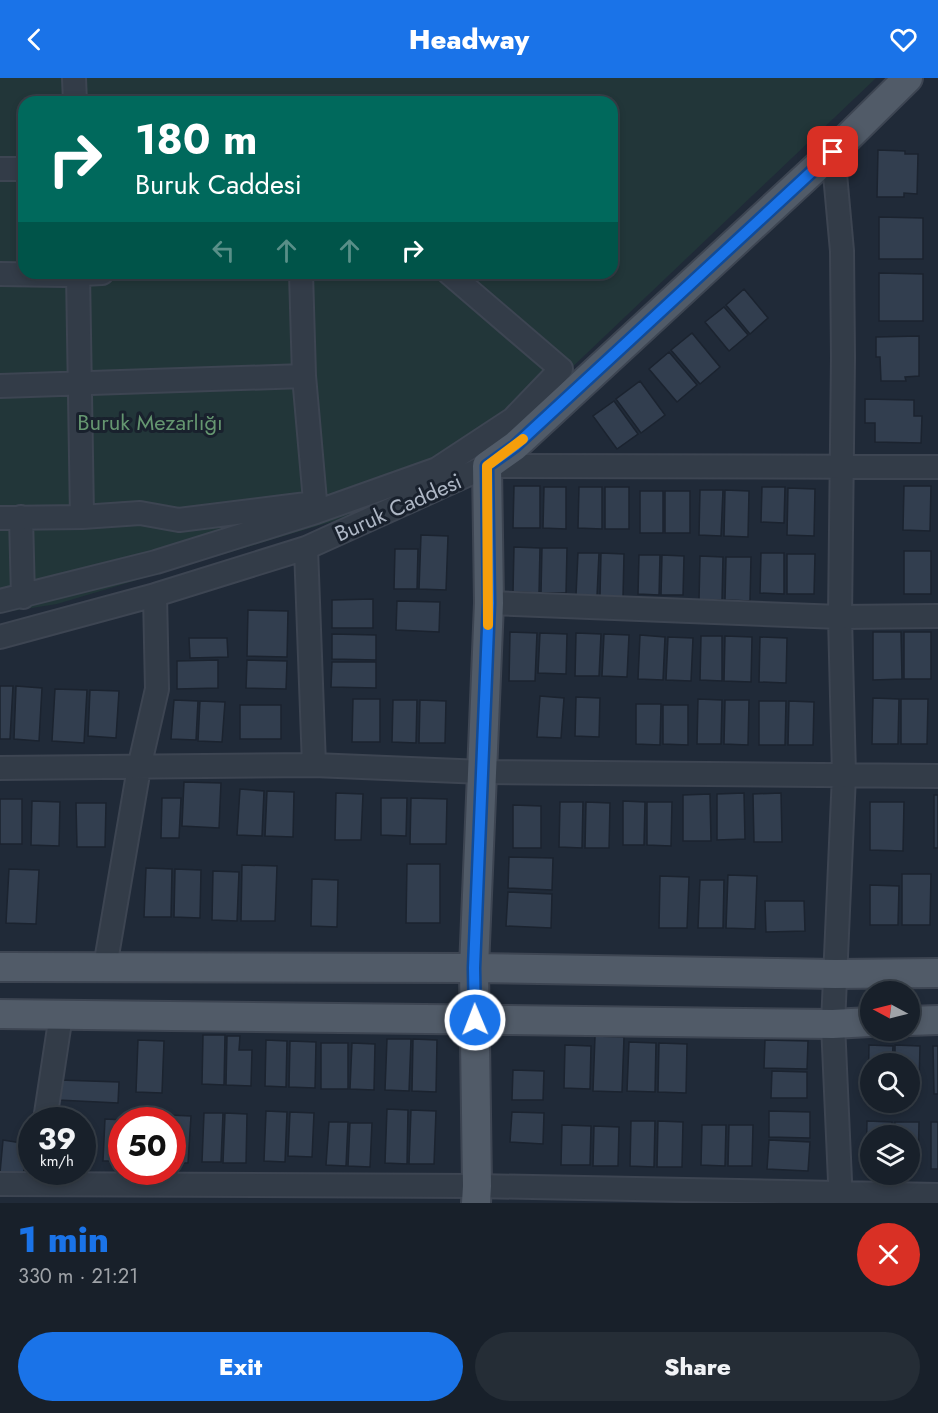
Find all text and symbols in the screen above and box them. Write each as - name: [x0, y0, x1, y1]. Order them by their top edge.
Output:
- text: Headway: [409, 20, 529, 59]
- icon: back: [18, 23, 51, 56]
- icon: heart: [887, 23, 920, 56]
- text: 180 m: [135, 109, 258, 170]
- icon: right: [36, 120, 114, 198]
- pin: [807, 126, 858, 177]
- icon: arrive: [816, 135, 849, 168]
- text: Buruk Caddesi: [135, 165, 302, 204]
- icon: left: [207, 234, 240, 267]
- icon: ahead: [270, 234, 303, 267]
- icon: ahead: [333, 234, 366, 267]
- icon: right: [396, 234, 429, 267]
- park label: Buruk Mezarlığı: [77, 406, 223, 438]
- street label: Buruk Caddesi: [329, 465, 467, 549]
- north arrow: [860, 981, 920, 1041]
- map controls: [860, 981, 920, 1185]
- position arrow: [443, 988, 507, 1052]
- button: search: [860, 1053, 920, 1113]
- speed limit sign: 50: [108, 1107, 186, 1185]
- text: 39: [38, 1117, 76, 1160]
- button: layers: [860, 1125, 920, 1185]
- text: km/h: [40, 1150, 74, 1172]
- text: 1 min: [18, 1213, 109, 1265]
- button: close: [857, 1223, 920, 1286]
- text: 330 m · 21:21: [18, 1262, 138, 1291]
- button: Exit: [18, 1332, 463, 1401]
- button: Share: [475, 1332, 920, 1401]

